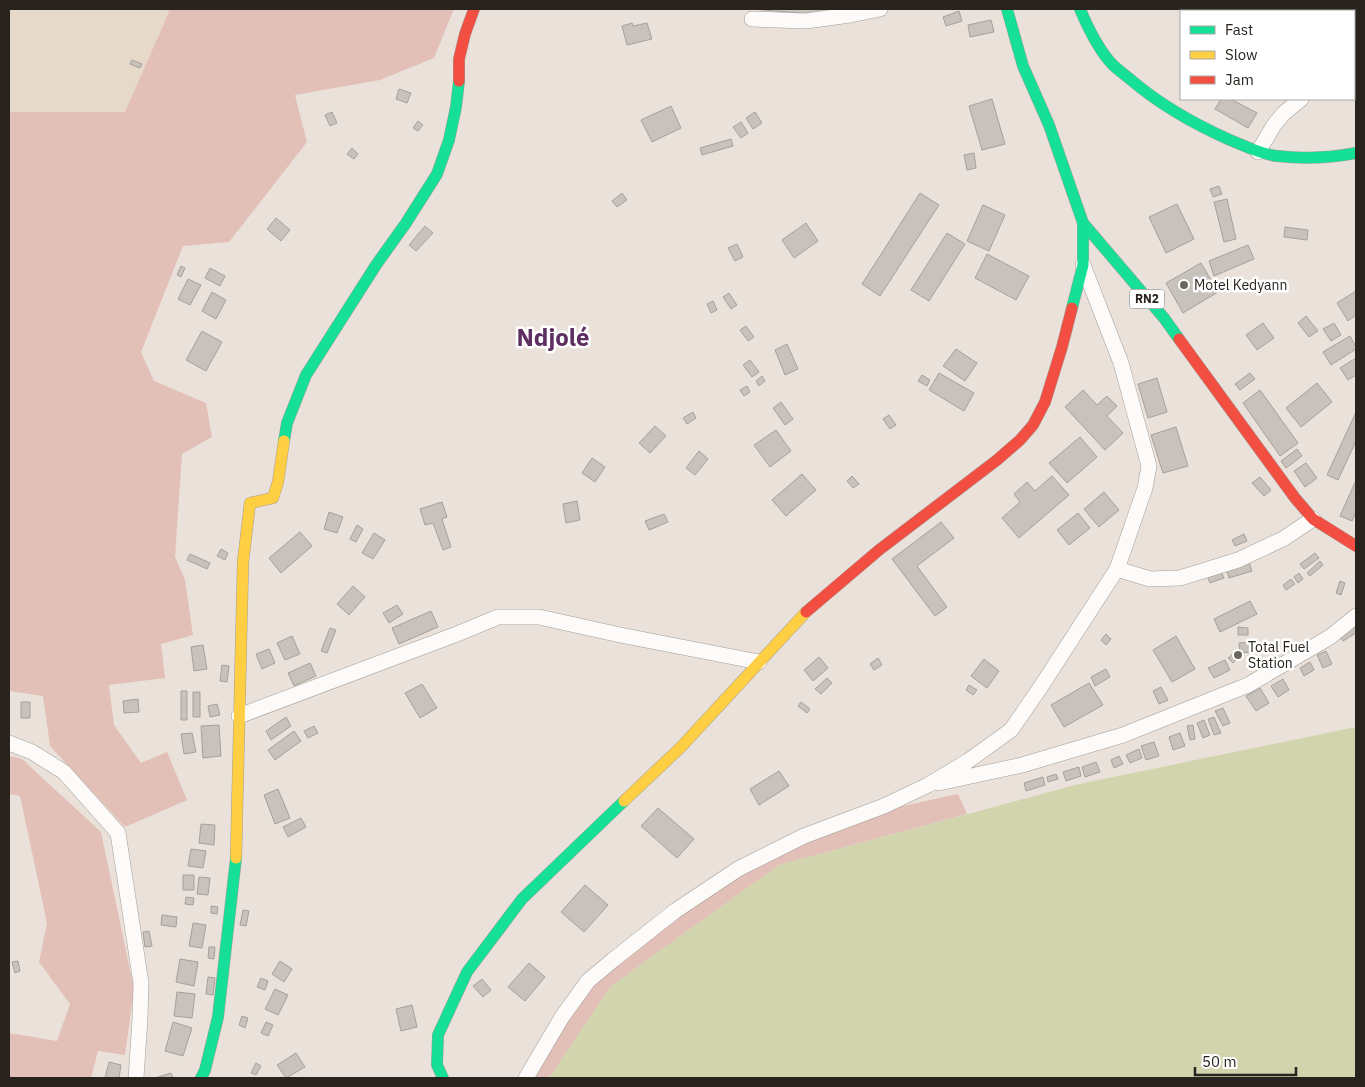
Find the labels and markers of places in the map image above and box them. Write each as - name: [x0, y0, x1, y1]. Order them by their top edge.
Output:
- place label: Motel Kedyann: [1194, 276, 1287, 294]
- marker: Motel Kedyann: [1178, 279, 1190, 291]
- place label: Total Fuel Station: [1248, 638, 1310, 672]
- marker: Total Fuel Station: [1232, 649, 1244, 661]

